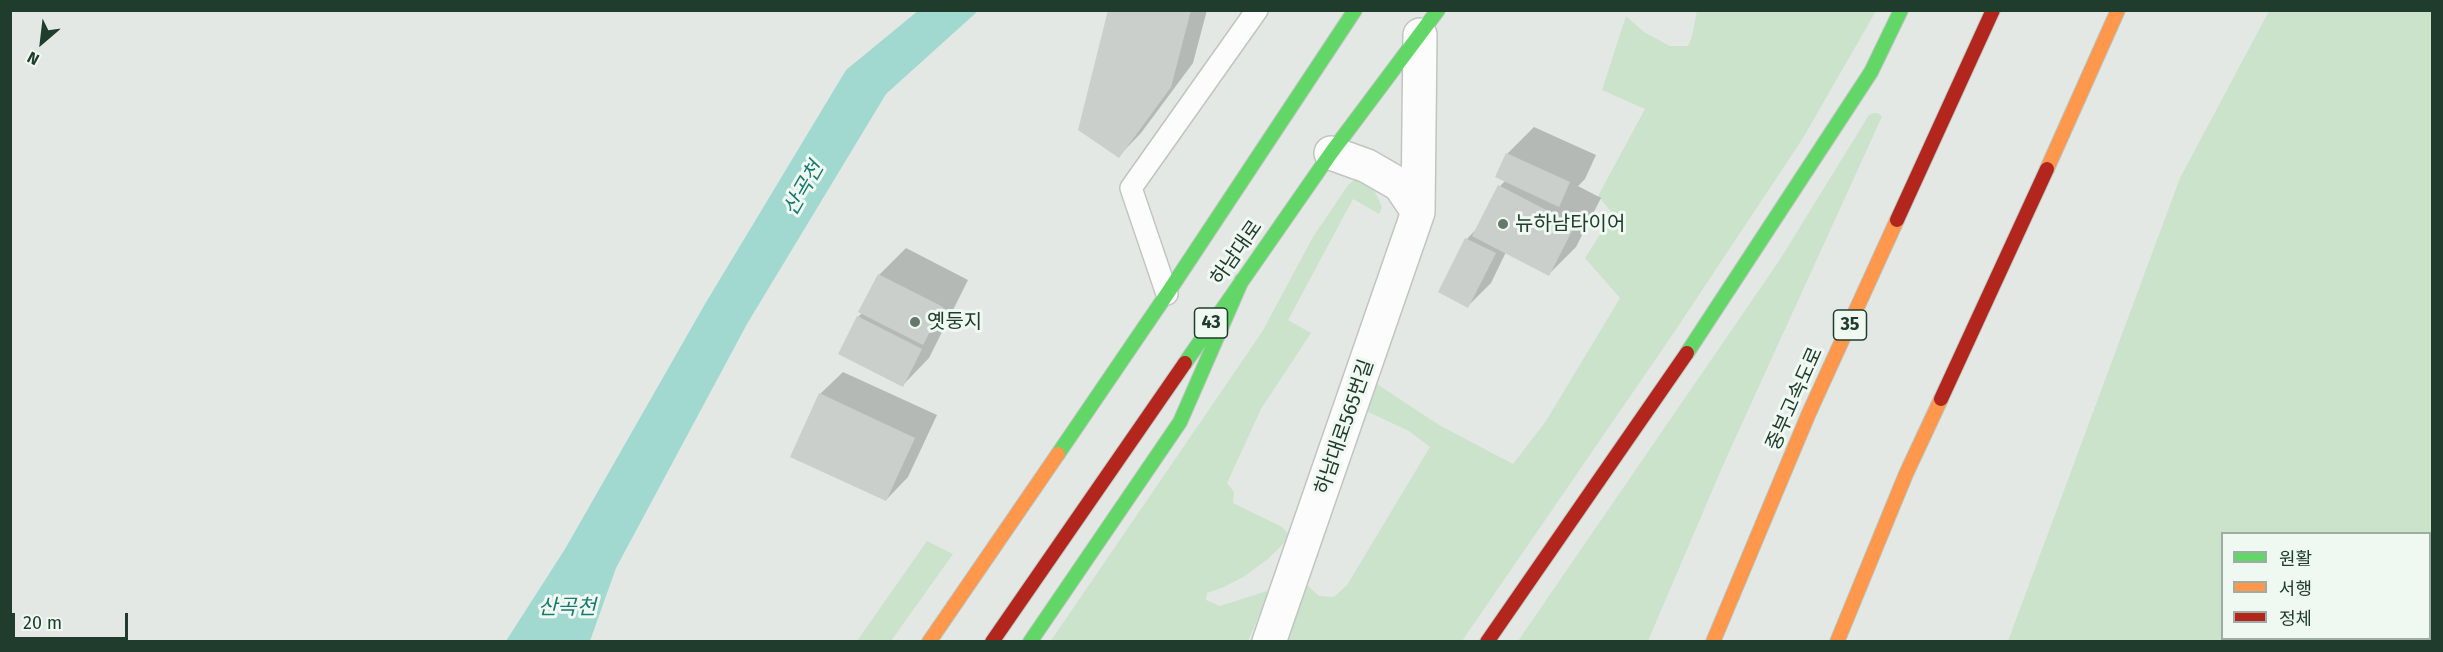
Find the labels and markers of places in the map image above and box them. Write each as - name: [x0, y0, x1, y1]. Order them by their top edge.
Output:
- place label: 뉴하남타이어: [1515, 212, 1625, 236]
- marker: 뉴하남타이어: [1496, 217, 1510, 231]
- place label: 옛둥지: [927, 310, 982, 334]
- marker: 옛둥지: [908, 315, 922, 329]

